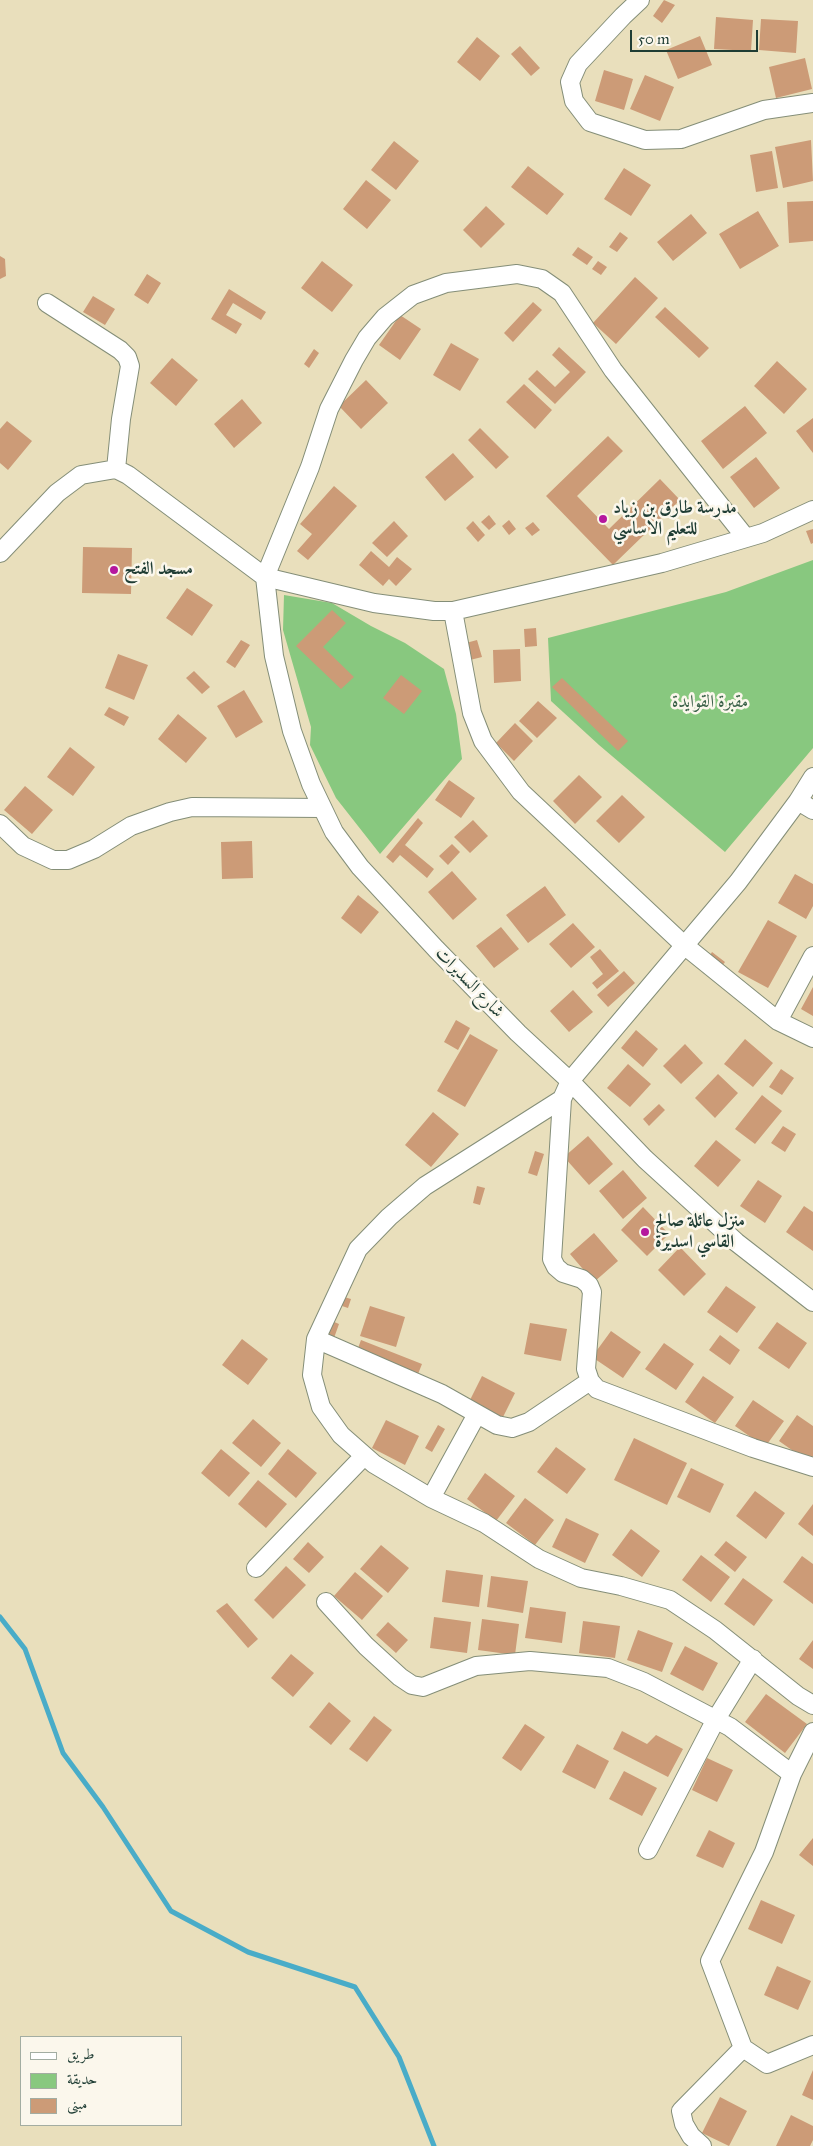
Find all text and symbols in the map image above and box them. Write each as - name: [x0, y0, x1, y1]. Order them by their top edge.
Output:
- scale bar: [633, 20, 760, 52]
- text: 50 m: [638, 30, 670, 48]
- place label: مدرسة طارق بن زياد للتعليم الاساسي: [613, 498, 737, 540]
- marker: مدرسة طارق بن زياد للتعليم الاساسي: [597, 513, 609, 525]
- place label: مسجد الفتح: [124, 559, 193, 581]
- marker: مسجد الفتح: [108, 564, 120, 576]
- park label: مقبرة القوايدة: [672, 692, 748, 714]
- street label: شارع السديرات: [430, 943, 508, 1023]
- place label: منزل عائلة صالح القاسي اسديرة: [655, 1211, 745, 1254]
- marker: منزل عائلة صالح القاسي اسديرة: [639, 1226, 651, 1238]
- legend: [20, 2036, 182, 2126]
- text: طريق: [67, 2045, 94, 2063]
- text: حديقة: [67, 2070, 97, 2088]
- text: مبنى: [67, 2095, 87, 2113]

